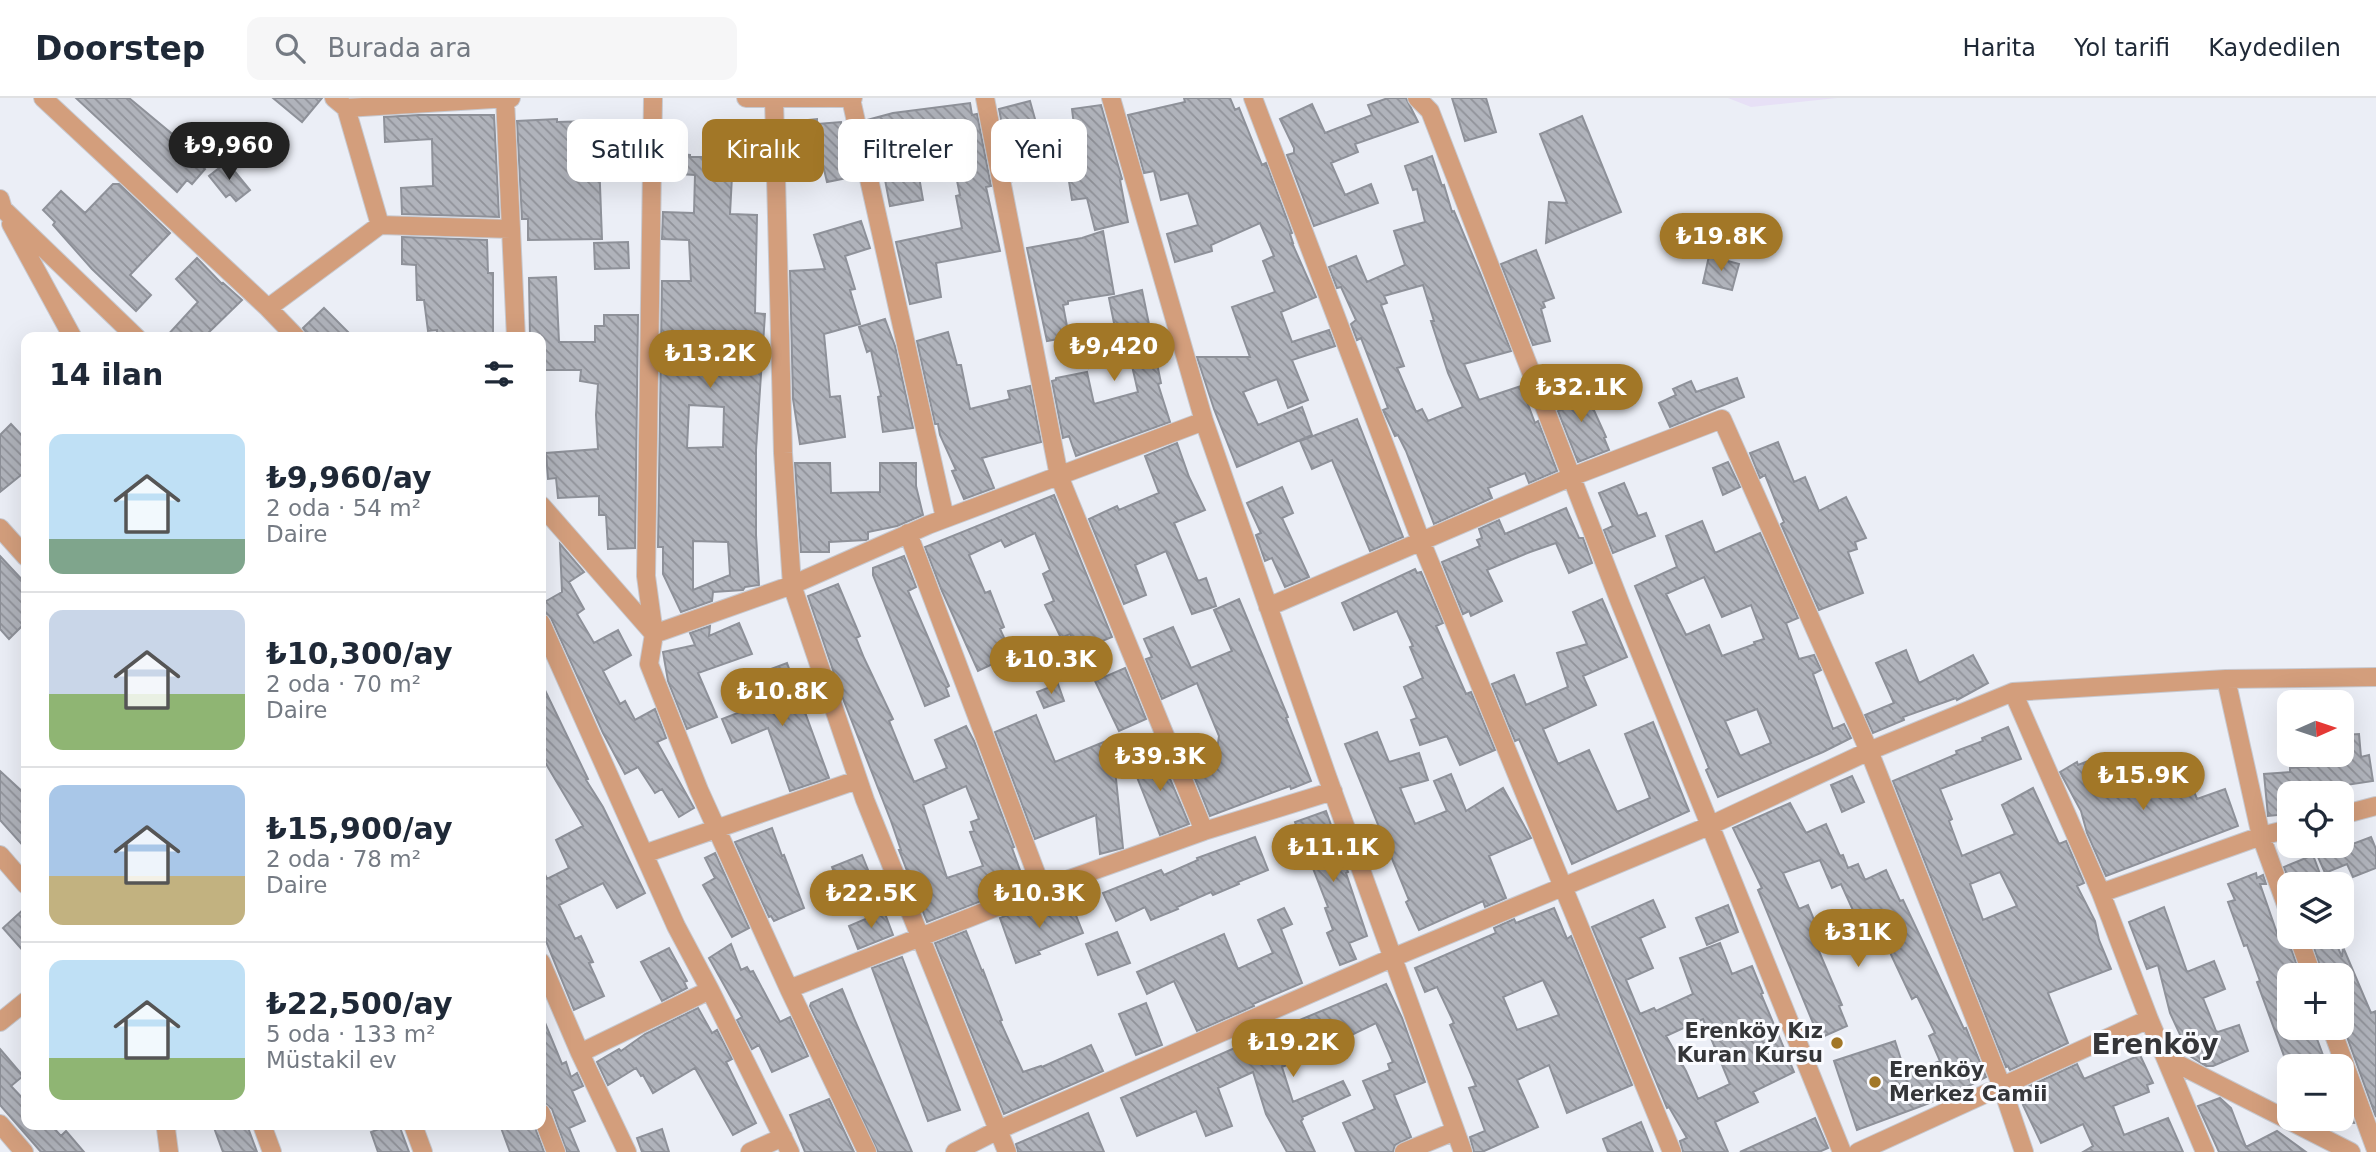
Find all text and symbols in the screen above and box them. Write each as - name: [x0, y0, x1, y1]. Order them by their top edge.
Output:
- search box: [247, 17, 737, 80]
- text: Doorstep: [35, 29, 205, 68]
- icon: search: [271, 29, 309, 67]
- text: Burada ara: [327, 33, 472, 63]
- text: Harita: [1963, 34, 2036, 62]
- text: Yol tarifi: [2074, 34, 2170, 62]
- text: Kaydedilen: [2208, 34, 2341, 62]
- chip: Satılık: [567, 119, 688, 182]
- chip: Kiralık: [702, 119, 824, 182]
- chip: Filtreler: [838, 119, 977, 182]
- chip: Yeni: [991, 119, 1087, 182]
- pin: ₺9,960: [172, 122, 286, 182]
- text: ₺9,960: [185, 132, 273, 158]
- pin: ₺19.8K: [1664, 214, 1778, 273]
- text: ₺19.8K: [1676, 223, 1766, 249]
- pin: ₺9,420: [1057, 324, 1171, 383]
- pin: ₺13.2K: [653, 330, 767, 390]
- text: ₺9,420: [1070, 333, 1158, 359]
- text: ₺13.2K: [665, 340, 755, 366]
- icon: filters: [480, 355, 518, 393]
- text: 14 ilan: [49, 357, 163, 392]
- pin: ₺32.1K: [1524, 364, 1638, 424]
- text: ₺32.1K: [1536, 374, 1626, 400]
- text: ₺9,960/ay: [266, 460, 432, 495]
- icon: home: [105, 462, 189, 546]
- text: 2 oda · 54 m²: [266, 495, 421, 521]
- text: Daire: [266, 521, 327, 547]
- text: ₺10,300/ay: [266, 636, 452, 671]
- pin: ₺10.3K: [994, 636, 1108, 696]
- icon: home: [105, 638, 189, 722]
- text: ₺10.3K: [1006, 646, 1096, 672]
- pin: ₺10.8K: [725, 668, 839, 728]
- text: 2 oda · 70 m²: [266, 671, 421, 697]
- text: ₺10.8K: [737, 678, 827, 704]
- north arrow: [2277, 690, 2354, 766]
- map controls: [2277, 690, 2354, 1131]
- text: Daire: [266, 697, 327, 723]
- pin: ₺39.3K: [1103, 734, 1217, 793]
- text: ₺39.3K: [1115, 743, 1205, 769]
- pin: ₺15.9K: [2086, 752, 2200, 812]
- text: ₺15.9K: [2098, 762, 2188, 788]
- button: locate: [2277, 781, 2354, 858]
- text: ₺15,900/ay: [266, 811, 452, 846]
- icon: home: [105, 813, 189, 897]
- pin: ₺11.1K: [1276, 824, 1390, 884]
- text: ₺11.1K: [1288, 834, 1378, 860]
- text: 2 oda · 78 m²: [266, 846, 421, 872]
- pin: ₺22.5K: [814, 870, 928, 930]
- pin: ₺10.3K: [982, 870, 1096, 930]
- text: Daire: [266, 872, 327, 898]
- button: layers: [2277, 872, 2354, 949]
- text: ₺22.5K: [826, 880, 916, 906]
- text: ₺10.3K: [994, 880, 1084, 906]
- pin: ₺31K: [1817, 910, 1899, 969]
- text: ₺31K: [1825, 919, 1891, 945]
- button: +: [2277, 963, 2354, 1040]
- text: ₺22,500/ay: [266, 986, 452, 1021]
- icon: home: [105, 988, 189, 1072]
- place label: Erenköy Kız Kuran Kursu: [1677, 1019, 1823, 1067]
- pin: ₺19.2K: [1236, 1020, 1350, 1079]
- text: 5 oda · 133 m²: [266, 1021, 435, 1047]
- district label: Erenköy: [2091, 1028, 2219, 1061]
- text: ₺19.2K: [1248, 1029, 1338, 1055]
- marker: Erenköy Kız Kuran Kursu: [1829, 1035, 1845, 1051]
- text: Müstakil ev: [266, 1047, 397, 1073]
- button: −: [2277, 1054, 2354, 1131]
- place label: Erenköy Merkez Camii: [1889, 1058, 2048, 1106]
- marker: Erenköy Merkez Camii: [1867, 1074, 1883, 1090]

